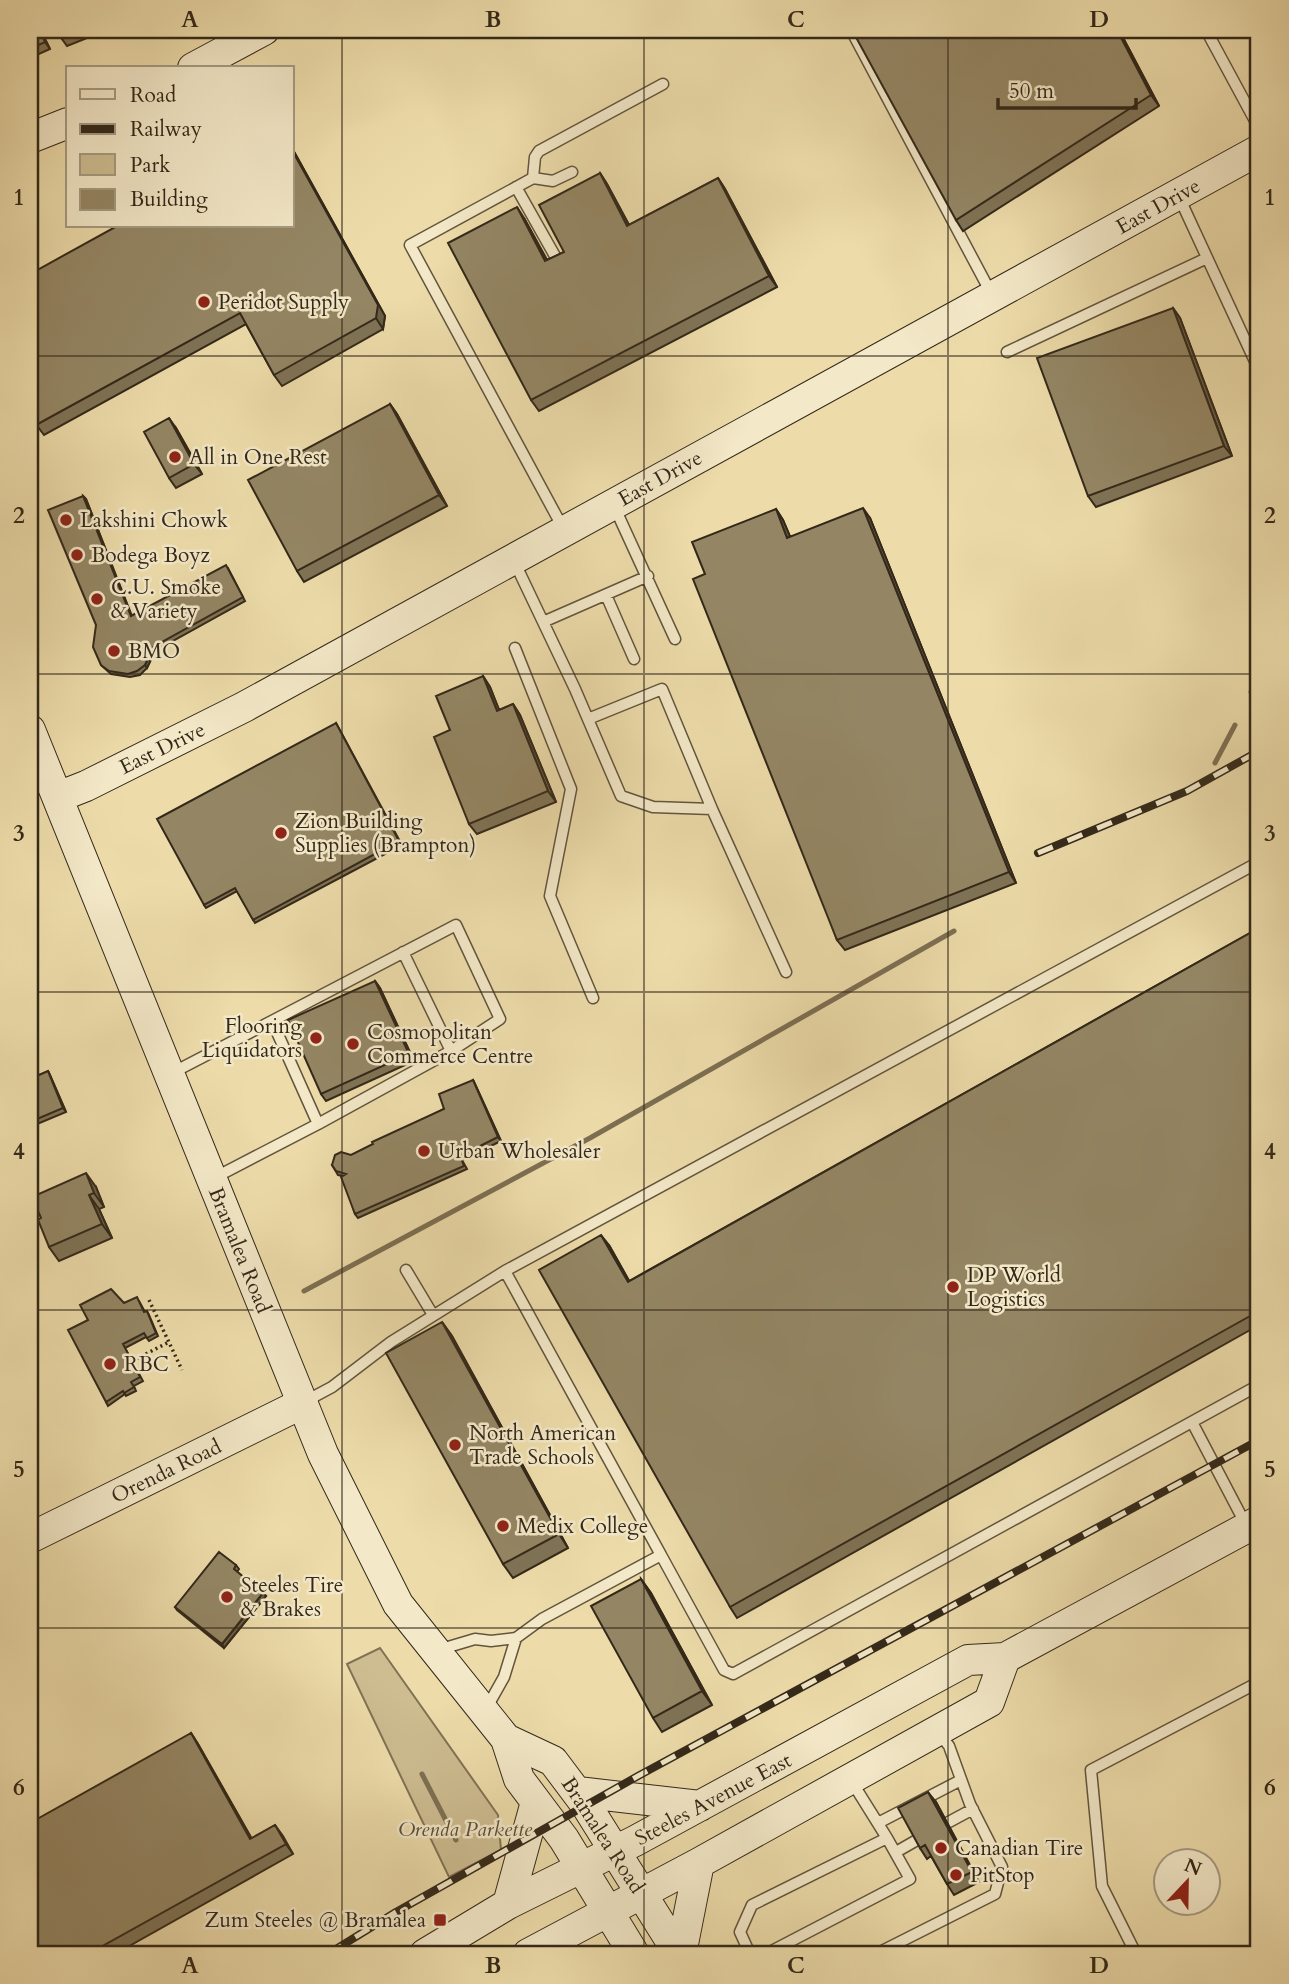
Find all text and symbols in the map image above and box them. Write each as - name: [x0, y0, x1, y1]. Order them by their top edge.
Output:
- text: A: [181, 4, 199, 35]
- text: B: [485, 4, 501, 35]
- text: C: [787, 4, 805, 35]
- text: D: [1089, 4, 1109, 35]
- legend: [66, 66, 294, 228]
- scale bar: [998, 66, 1137, 110]
- text: 50 m: [1009, 77, 1054, 106]
- text: Road: [130, 81, 176, 110]
- text: Railway: [130, 115, 202, 144]
- text: Park: [130, 151, 171, 180]
- street label: East Drive: [1111, 171, 1206, 241]
- text: 1: [13, 182, 25, 213]
- text: 1: [1264, 182, 1276, 213]
- text: Building: [130, 185, 208, 214]
- place label: Peridot Supply: [218, 288, 349, 317]
- marker: Peridot Supply: [196, 294, 212, 310]
- place label: All in One Rest: [189, 443, 327, 472]
- street label: East Drive: [613, 443, 708, 513]
- marker: All in One Rest: [167, 449, 183, 465]
- text: 2: [13, 500, 25, 531]
- text: 2: [1264, 500, 1276, 531]
- place label: Lakshini Chowk: [80, 506, 229, 535]
- marker: Lakshini Chowk: [58, 512, 74, 528]
- place label: Bodega Boyz: [91, 541, 211, 570]
- marker: Bodega Boyz: [69, 547, 85, 563]
- place label: C.U. Smoke & Variety: [111, 573, 221, 626]
- marker: C.U. Smoke & Variety: [89, 591, 105, 607]
- place label: BMO: [128, 637, 180, 666]
- marker: BMO: [106, 643, 122, 659]
- street label: East Drive: [114, 715, 210, 782]
- place label: Zion Building Supplies (Brampton): [295, 807, 476, 860]
- text: 3: [13, 818, 25, 849]
- text: 3: [1264, 818, 1276, 849]
- marker: Zion Building Supplies (Brampton): [273, 825, 289, 841]
- place label: Flooring Liquidators: [202, 1012, 302, 1065]
- place label: Cosmopolitan Commerce Centre: [367, 1018, 533, 1071]
- marker: Flooring Liquidators: [308, 1030, 324, 1046]
- marker: Cosmopolitan Commerce Centre: [345, 1036, 361, 1052]
- text: 4: [13, 1136, 25, 1167]
- text: 4: [1264, 1136, 1276, 1167]
- place label: Urban Wholesaler: [438, 1137, 601, 1166]
- marker: Urban Wholesaler: [416, 1143, 432, 1159]
- street label: Bramalea Road: [201, 1183, 278, 1318]
- place label: DP World Logistics: [967, 1261, 1061, 1314]
- marker: DP World Logistics: [945, 1279, 961, 1295]
- place label: RBC: [124, 1350, 169, 1379]
- marker: RBC: [102, 1356, 118, 1372]
- place label: North American Trade Schools: [469, 1419, 616, 1472]
- street label: Orenda Road: [106, 1432, 226, 1511]
- marker: North American Trade Schools: [447, 1437, 463, 1453]
- text: 5: [13, 1454, 25, 1485]
- text: 5: [1264, 1454, 1276, 1485]
- place label: Medix College: [517, 1512, 648, 1541]
- marker: Medix College: [495, 1518, 511, 1534]
- place label: Steeles Tire & Brakes: [241, 1571, 343, 1624]
- marker: Steeles Tire & Brakes: [219, 1589, 235, 1605]
- street label: Steeles Avenue East: [630, 1746, 797, 1853]
- street label: Bramalea Road: [554, 1771, 651, 1899]
- text: 6: [13, 1772, 25, 1803]
- text: 6: [1264, 1772, 1276, 1803]
- park label: Orenda Parkette: [398, 1815, 533, 1844]
- place label: Canadian Tire: [955, 1834, 1083, 1863]
- marker: Canadian Tire: [933, 1840, 949, 1856]
- north arrow: [1152, 1848, 1222, 1918]
- text: N: [1180, 1852, 1206, 1882]
- place label: PitStop: [970, 1861, 1035, 1890]
- marker: PitStop: [948, 1867, 964, 1883]
- place label: Zum Steeles @ Bramalea: [204, 1906, 426, 1935]
- marker: Zum Steeles @ Bramalea: [432, 1912, 448, 1928]
- text: A: [181, 1950, 199, 1981]
- text: B: [485, 1950, 501, 1981]
- text: C: [787, 1950, 805, 1981]
- text: D: [1089, 1950, 1109, 1981]

